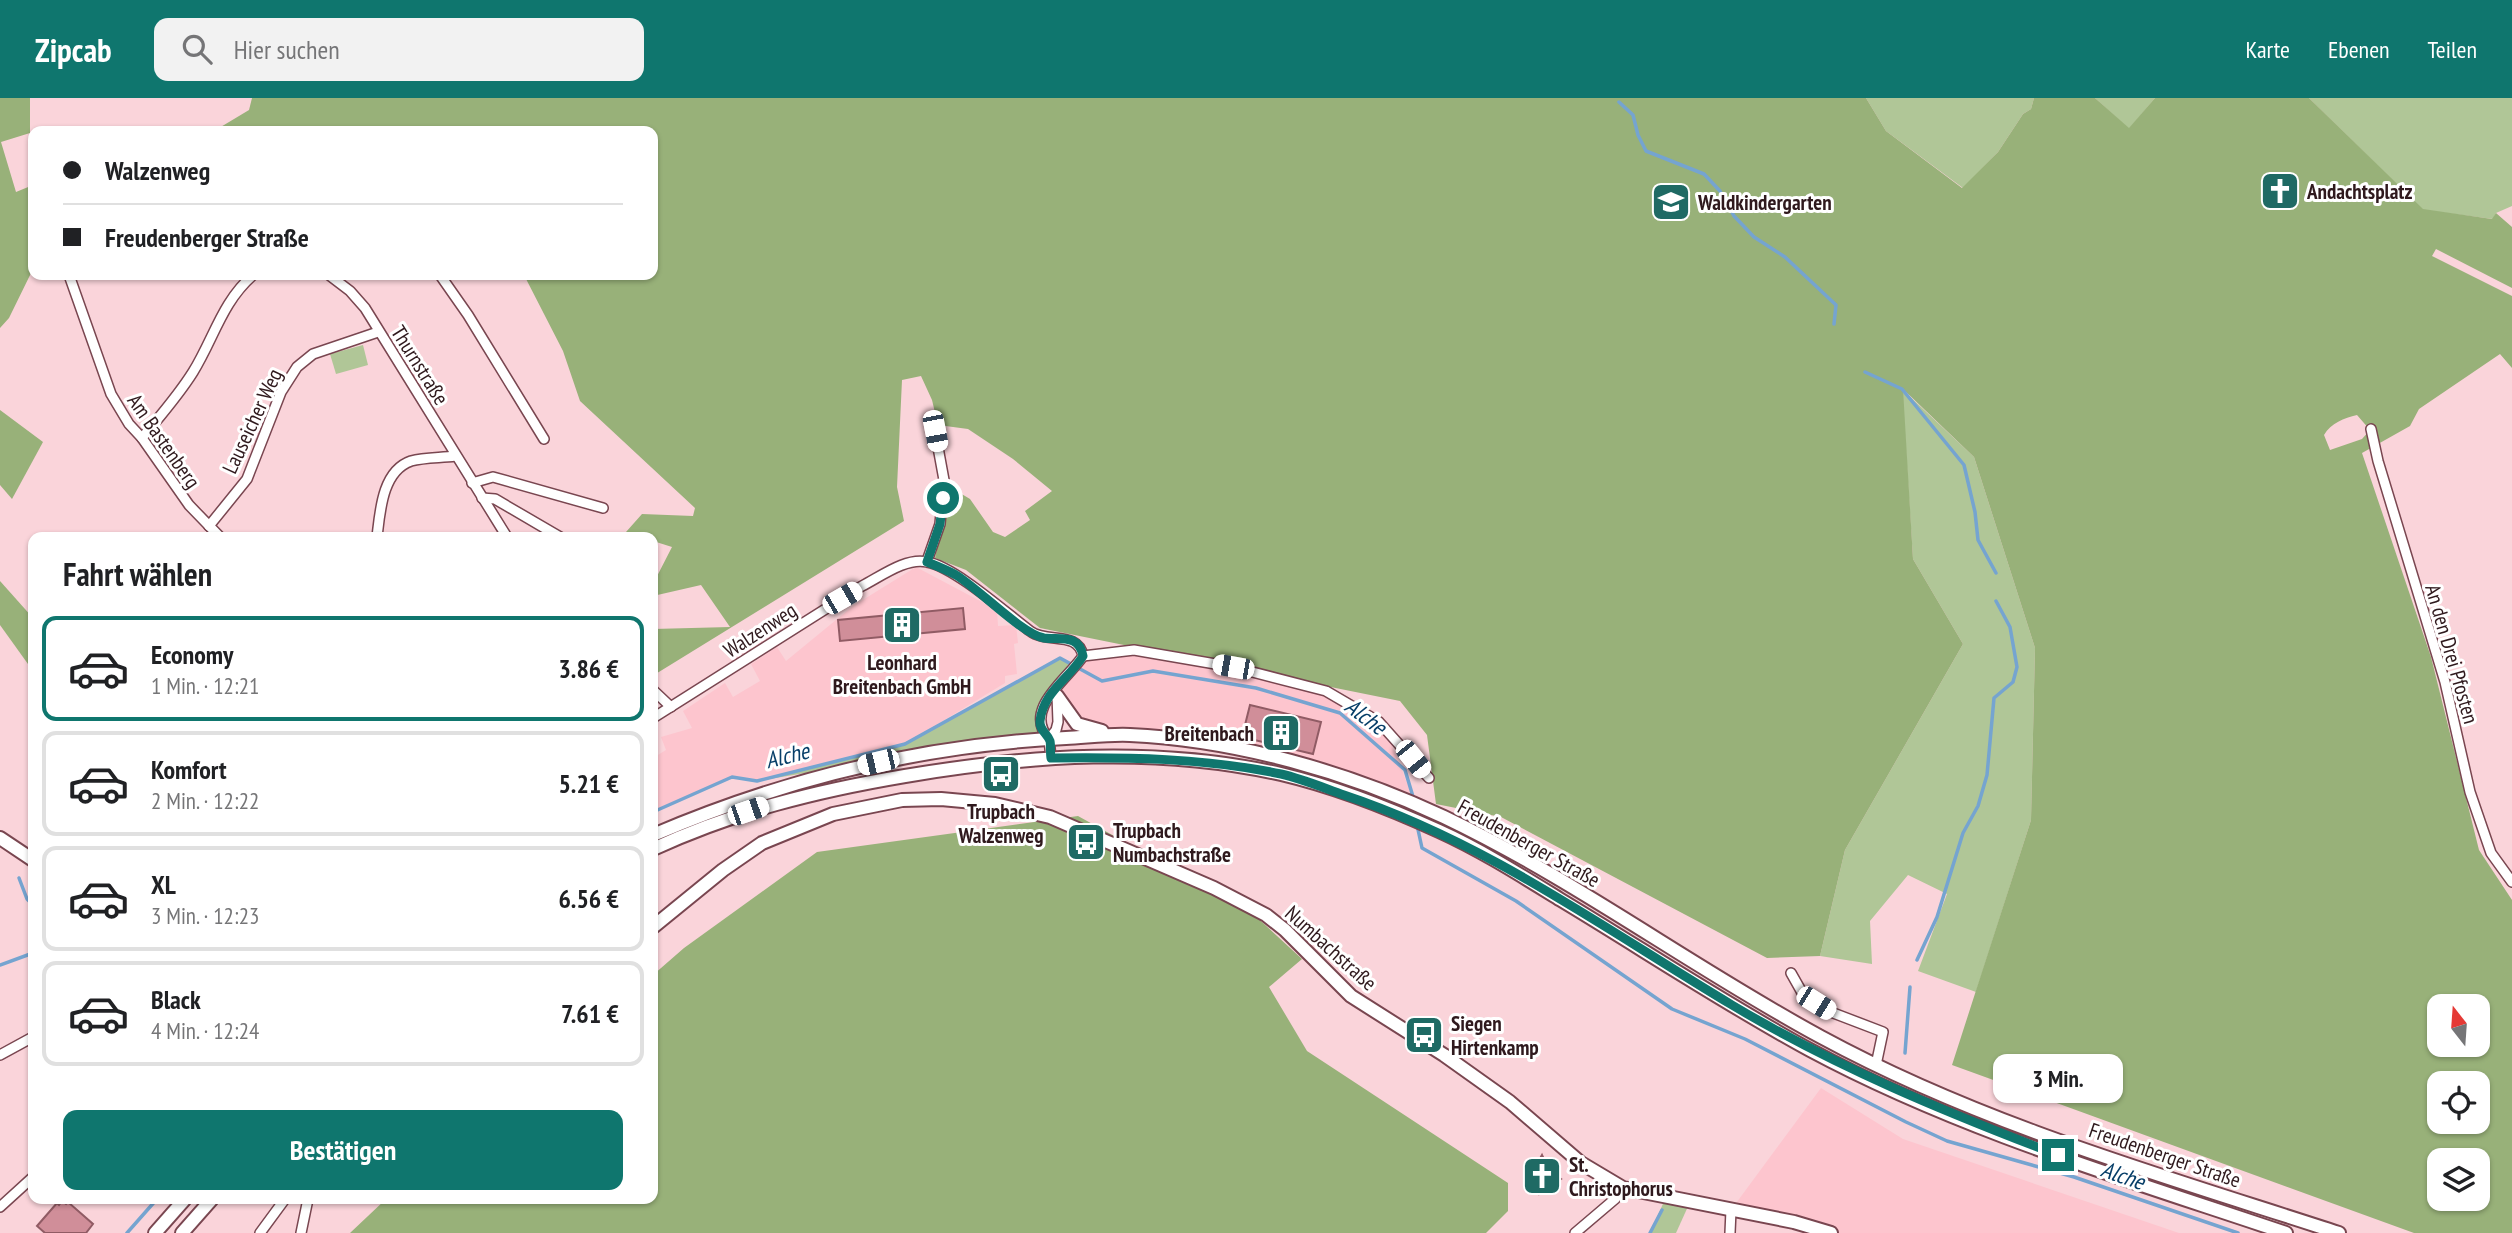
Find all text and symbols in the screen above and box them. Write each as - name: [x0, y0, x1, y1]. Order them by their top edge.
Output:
- search box: [154, 18, 644, 81]
- text: Zipcab: [35, 28, 112, 71]
- icon: search: [178, 30, 216, 68]
- text: Hier suchen: [234, 33, 340, 66]
- text: Karte: [2246, 34, 2290, 65]
- text: Ebenen: [2328, 34, 2390, 65]
- text: Teilen: [2428, 34, 2477, 65]
- text: Walzenweg: [105, 154, 210, 187]
- church icon: Andachtsplatz: [2259, 170, 2301, 212]
- place label: Andachtsplatz: [2306, 178, 2412, 205]
- school or university icon: Waldkindergarten: [1650, 181, 1692, 223]
- place label: Waldkindergarten: [1697, 189, 1832, 216]
- text: Freudenberger Straße: [105, 221, 309, 254]
- street label: Thurnstraße: [385, 320, 455, 410]
- street label: Lauseicher Weg: [216, 364, 288, 478]
- street label: Am Bastenberg: [122, 388, 206, 494]
- car: [921, 408, 950, 454]
- route start: [927, 482, 959, 514]
- text: Fahrt wählen: [63, 553, 212, 595]
- car: [819, 578, 866, 618]
- street label: An den Drei Pfosten: [2419, 581, 2485, 727]
- street label: Walzenweg: [718, 596, 802, 664]
- building icon: Leonhard Breitenbach GmbH: [881, 604, 923, 646]
- icon: car: [67, 637, 130, 700]
- text: Economy: [151, 638, 233, 671]
- place label: Leonhard Breitenbach GmbH: [833, 649, 971, 700]
- text: 3.86 €: [558, 652, 619, 685]
- car: [1211, 653, 1256, 681]
- text: 1 Min. · 12:21: [151, 671, 259, 700]
- water label: Alche: [1340, 691, 1394, 742]
- building icon: Breitenbach: [1260, 712, 1302, 754]
- place label: Breitenbach: [1165, 720, 1254, 747]
- water label: Alche: [762, 735, 813, 774]
- car: [1392, 736, 1435, 782]
- car: [856, 747, 901, 777]
- icon: car: [67, 752, 130, 815]
- text: Komfort: [151, 753, 227, 786]
- bus stop icon: Trupbach Walzenweg: [980, 753, 1022, 795]
- text: 5.21 €: [558, 767, 619, 800]
- text: 2 Min. · 12:22: [151, 786, 259, 815]
- street label: Freudenberger Straße: [1453, 793, 1605, 893]
- car: [725, 794, 772, 828]
- place label: Trupbach Walzenweg: [958, 798, 1043, 849]
- place label: Trupbach Numbachstraße: [1113, 817, 1231, 868]
- bus stop icon: Trupbach Numbachstraße: [1065, 821, 1107, 863]
- icon: car: [67, 867, 130, 930]
- text: XL: [151, 868, 176, 901]
- text: 6.56 €: [558, 882, 619, 915]
- street label: Numbachstraße: [1280, 900, 1382, 996]
- text: 3 Min. · 12:23: [151, 901, 259, 930]
- icon: car: [67, 982, 130, 1045]
- text: Black: [151, 983, 201, 1016]
- car: [1793, 983, 1840, 1023]
- north arrow: [2427, 994, 2490, 1057]
- map controls: [2427, 994, 2490, 1211]
- text: 7.61 €: [561, 997, 619, 1030]
- place label: Siegen Hirtenkamp: [1451, 1010, 1539, 1061]
- bus stop icon: Siegen Hirtenkamp: [1403, 1014, 1445, 1056]
- text: 4 Min. · 12:24: [151, 1016, 259, 1045]
- callout: 3 Min.: [1993, 1054, 2123, 1102]
- text: 3 Min.: [2032, 1064, 2084, 1093]
- button: locate: [2427, 1071, 2490, 1134]
- button: Bestätigen: [63, 1110, 623, 1190]
- street label: Freudenberger Straße: [2086, 1116, 2244, 1194]
- route end: [2042, 1139, 2074, 1171]
- button: layers: [2427, 1148, 2490, 1211]
- place label: St. Christophorus: [1569, 1151, 1673, 1202]
- water label: Alche: [2097, 1154, 2150, 1196]
- church icon: St. Christophorus: [1521, 1155, 1563, 1197]

